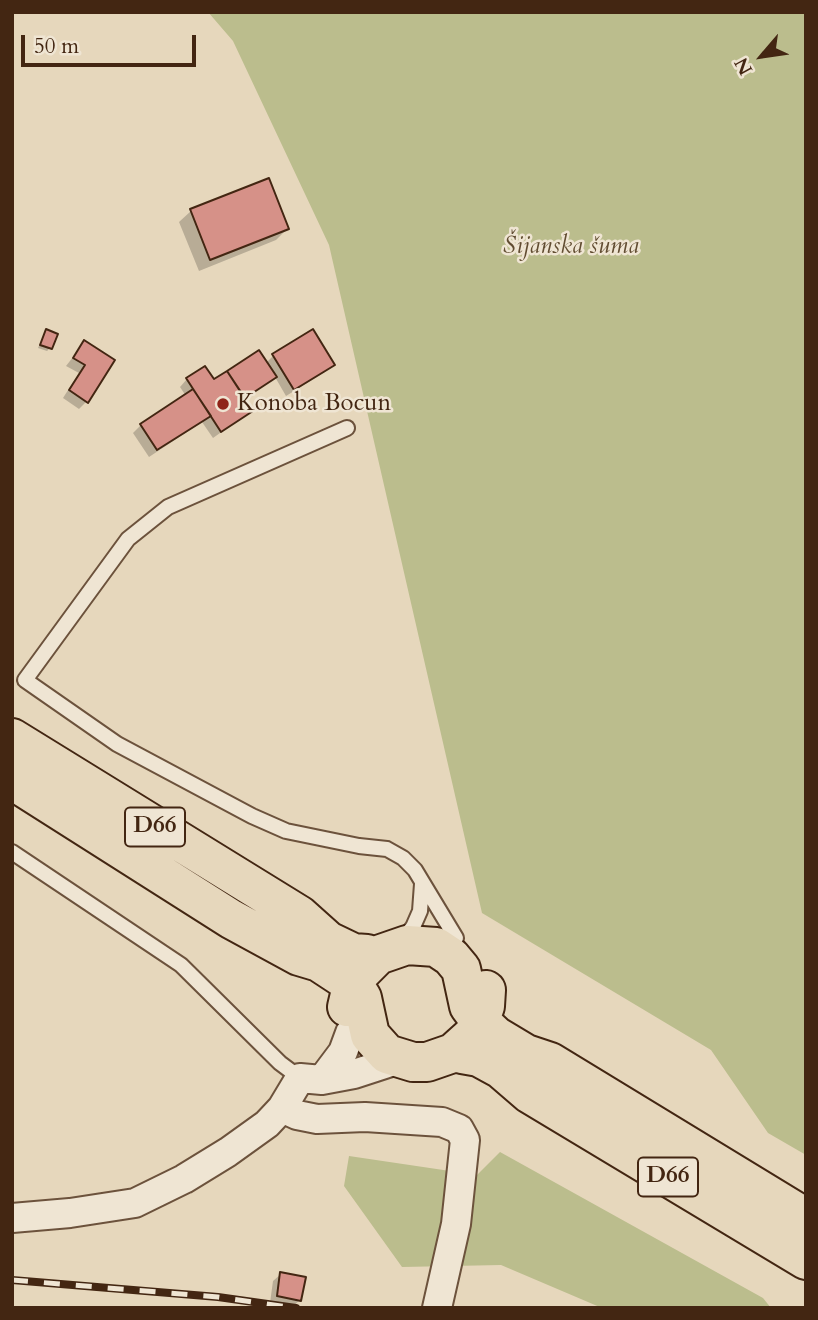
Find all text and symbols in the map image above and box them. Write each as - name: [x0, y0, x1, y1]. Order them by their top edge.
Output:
- scale bar: [24, 21, 200, 65]
- north arrow: [727, 21, 797, 91]
- text: 50 m: [34, 32, 79, 61]
- text: N: [728, 53, 759, 80]
- park label: Šijanska šuma: [503, 233, 639, 261]
- place label: Konoba Bocun: [237, 390, 391, 418]
- marker: Konoba Bocun: [215, 396, 231, 412]
- road number: D66: [125, 807, 185, 846]
- road number: D66: [638, 1158, 698, 1196]

